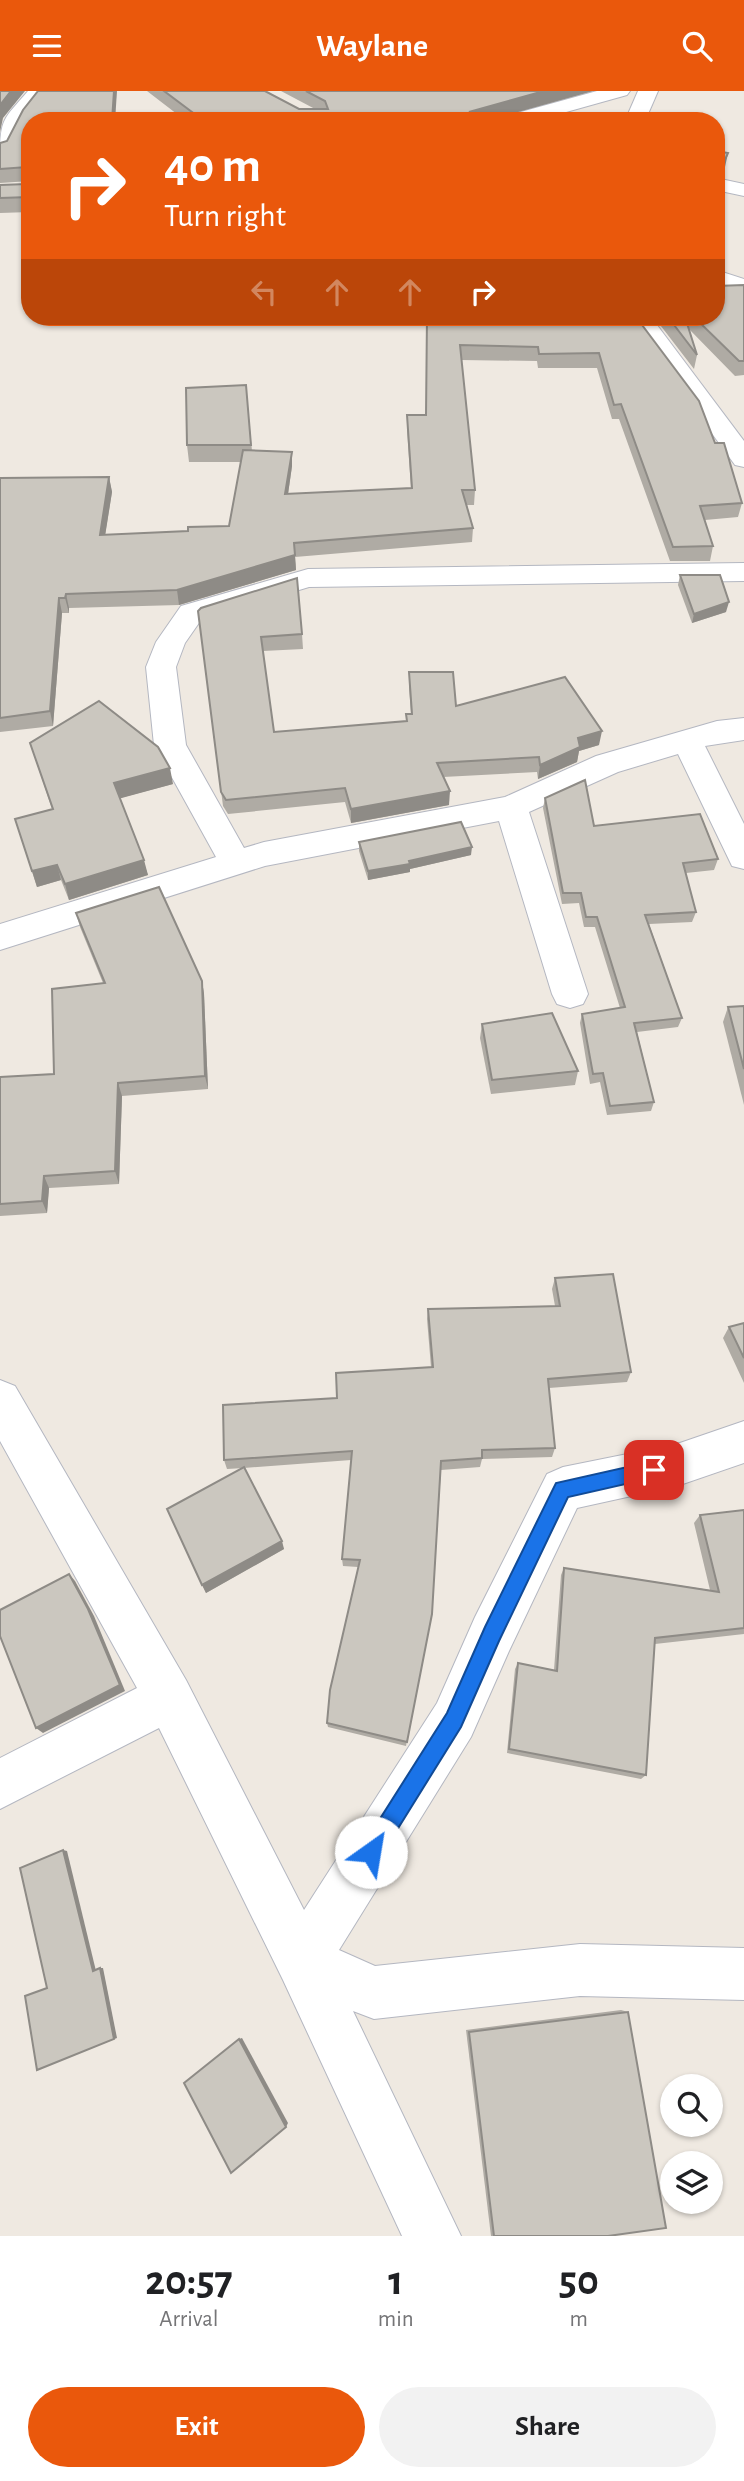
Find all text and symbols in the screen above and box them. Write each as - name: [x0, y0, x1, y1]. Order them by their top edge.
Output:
- icon: menu: [28, 27, 66, 65]
- icon: search: [678, 27, 716, 65]
- text: Waylane: [316, 30, 428, 62]
- icon: right: [49, 140, 140, 231]
- text: 40 m: [164, 142, 261, 191]
- text: Turn right: [164, 200, 286, 232]
- icon: left: [245, 273, 283, 311]
- icon: ahead: [318, 273, 356, 311]
- icon: ahead: [391, 273, 429, 311]
- icon: right: [464, 273, 502, 311]
- pin: [624, 1440, 684, 1500]
- icon: arrive: [635, 1451, 673, 1489]
- position arrow: [334, 1815, 408, 1889]
- map controls: [660, 2074, 723, 2214]
- button: search: [660, 2074, 723, 2137]
- button: layers: [660, 2151, 723, 2214]
- text: 20:57: [145, 2260, 233, 2302]
- text: 1: [388, 2260, 403, 2302]
- text: 50: [559, 2260, 599, 2302]
- text: Arrival: [159, 2308, 218, 2331]
- text: min: [378, 2308, 414, 2331]
- text: m: [570, 2308, 588, 2331]
- button: Exit: [28, 2387, 365, 2467]
- button: Share: [379, 2387, 716, 2467]

